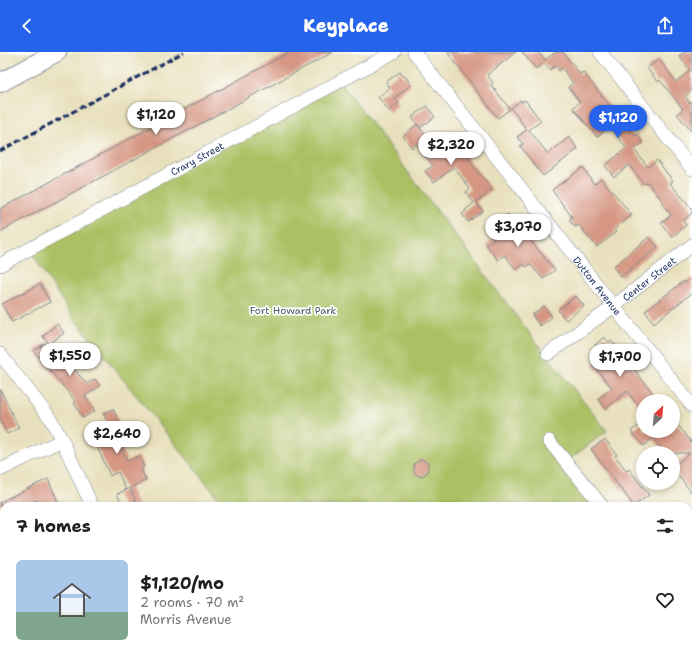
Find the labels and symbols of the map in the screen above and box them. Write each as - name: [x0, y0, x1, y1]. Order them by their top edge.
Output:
- pin: $1,120: [123, 102, 189, 136]
- pin: $1,120: [585, 105, 651, 139]
- pin: $2,320: [418, 132, 484, 166]
- street label: Crary Street: [168, 139, 226, 179]
- pin: $3,070: [485, 214, 551, 248]
- street label: Dutton Avenue: [570, 254, 624, 318]
- street label: Center Street: [620, 254, 679, 304]
- park label: Fort Howard Park: [250, 304, 337, 317]
- pin: $1,550: [37, 343, 103, 377]
- pin: $1,700: [587, 344, 653, 378]
- north arrow: [636, 394, 680, 438]
- pin: $2,640: [84, 421, 150, 455]

